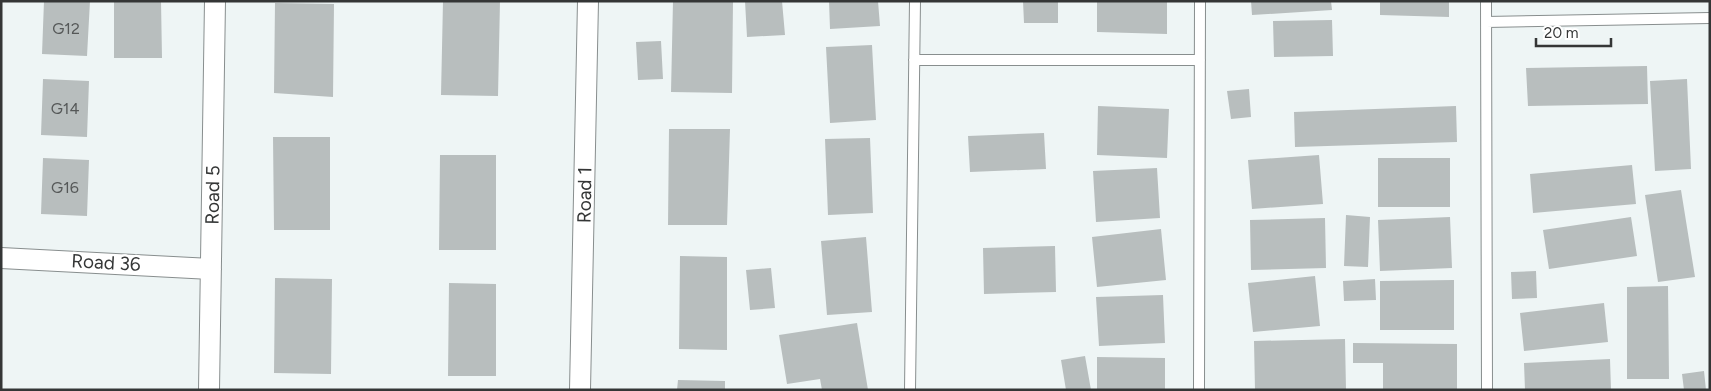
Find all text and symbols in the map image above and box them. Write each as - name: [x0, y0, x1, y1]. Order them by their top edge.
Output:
- scale bar: [1536, 15, 1611, 47]
- house number: G12: [52, 19, 80, 38]
- text: 20 m: [1544, 24, 1578, 42]
- house number: G14: [51, 99, 79, 118]
- street label: Road 5: [200, 165, 225, 225]
- street label: Road 1: [573, 167, 596, 223]
- house number: G16: [51, 178, 79, 197]
- street label: Road 36: [71, 249, 142, 276]

